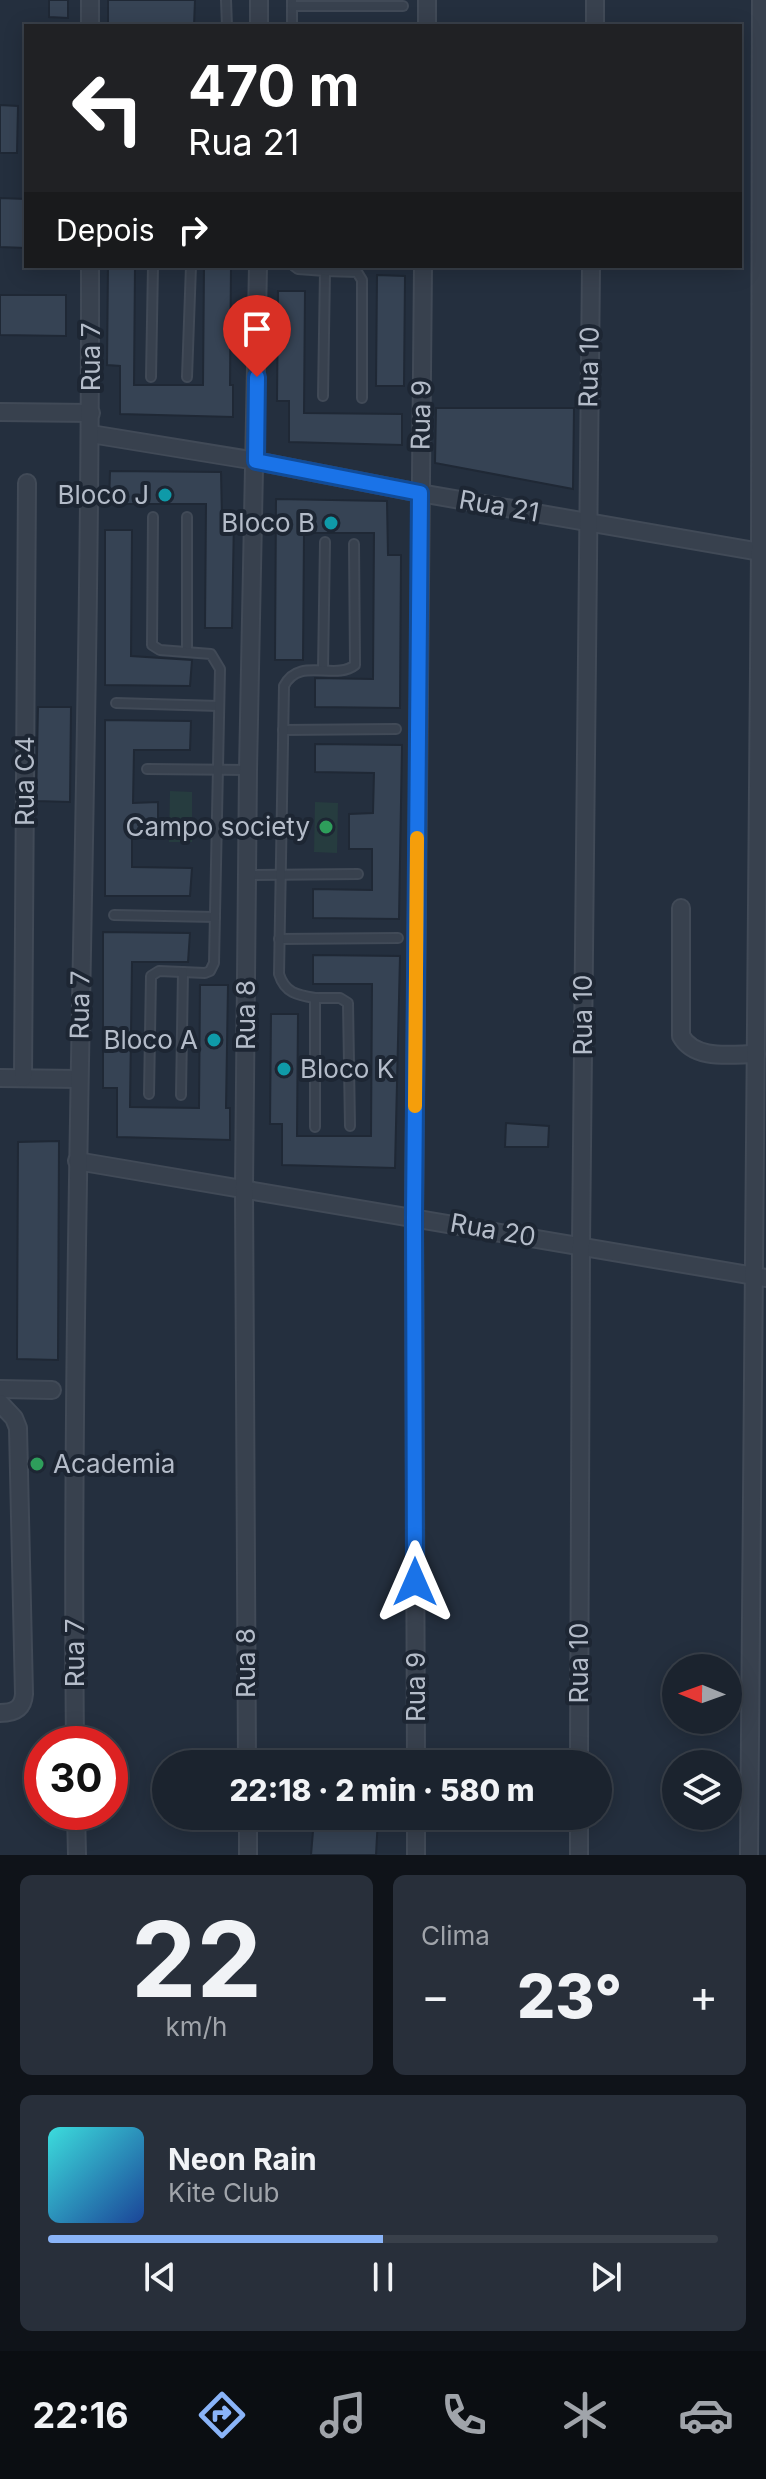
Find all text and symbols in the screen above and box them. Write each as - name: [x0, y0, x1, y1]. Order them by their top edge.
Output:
- text: 470 m: [188, 52, 360, 120]
- icon: left: [56, 56, 160, 160]
- text: Rua 21: [188, 120, 299, 164]
- icon: right: [171, 208, 215, 252]
- text: Depois: [56, 212, 155, 248]
- pin: [223, 295, 291, 377]
- icon: arrive: [235, 307, 279, 351]
- street label: Rua 7: [75, 323, 106, 391]
- street label: Rua 10: [572, 326, 605, 408]
- street label: Rua 9: [404, 380, 437, 450]
- place label: Bloco J: [58, 479, 149, 510]
- street label: Rua 21: [457, 483, 541, 528]
- marker: Bloco J: [156, 486, 174, 504]
- place label: Bloco B: [221, 507, 315, 538]
- marker: Bloco B: [322, 514, 340, 532]
- street label: Rua C4: [9, 736, 40, 826]
- place label: Campo society: [126, 811, 310, 842]
- marker: Campo society: [317, 818, 335, 836]
- street label: Rua 7: [63, 970, 96, 1040]
- street label: Rua 10: [567, 975, 598, 1056]
- street label: Rua 8: [230, 980, 261, 1050]
- place label: Bloco A: [103, 1024, 198, 1055]
- marker: Bloco A: [205, 1031, 223, 1049]
- place label: Bloco K: [300, 1053, 394, 1084]
- marker: Bloco K: [275, 1060, 293, 1078]
- street label: Rua 20: [448, 1207, 538, 1252]
- place label: Academia: [53, 1448, 175, 1479]
- marker: Academia: [28, 1455, 46, 1473]
- position arrow: [373, 1540, 457, 1624]
- street label: Rua 7: [59, 1619, 90, 1687]
- street label: Rua 10: [563, 1623, 594, 1704]
- street label: Rua 8: [230, 1628, 261, 1698]
- street label: Rua 9: [400, 1652, 431, 1722]
- north arrow: [662, 1654, 742, 1734]
- map controls: [662, 1654, 742, 1830]
- speed limit sign: 30: [24, 1726, 128, 1830]
- button: layers: [662, 1750, 742, 1830]
- text: 22:18 · 2 min · 580 m: [229, 1772, 535, 1808]
- text: 22: [131, 1896, 262, 2022]
- text: Clima: [421, 1920, 490, 1951]
- text: 23°: [517, 1960, 622, 2032]
- text: −: [421, 1969, 450, 2023]
- text: +: [689, 1969, 718, 2023]
- text: km/h: [166, 2011, 227, 2042]
- text: Neon Rain: [168, 2141, 317, 2177]
- text: Kite Club: [168, 2177, 279, 2208]
- icon: previous: [138, 2255, 182, 2299]
- icon: pause: [361, 2255, 405, 2299]
- icon: next: [584, 2255, 628, 2299]
- icon: directions: [194, 2387, 250, 2443]
- icon: music: [315, 2387, 371, 2443]
- icon: phone: [436, 2387, 492, 2443]
- icon: climate: [557, 2387, 613, 2443]
- icon: car: [678, 2387, 734, 2443]
- text: 22:16: [32, 2393, 129, 2437]

